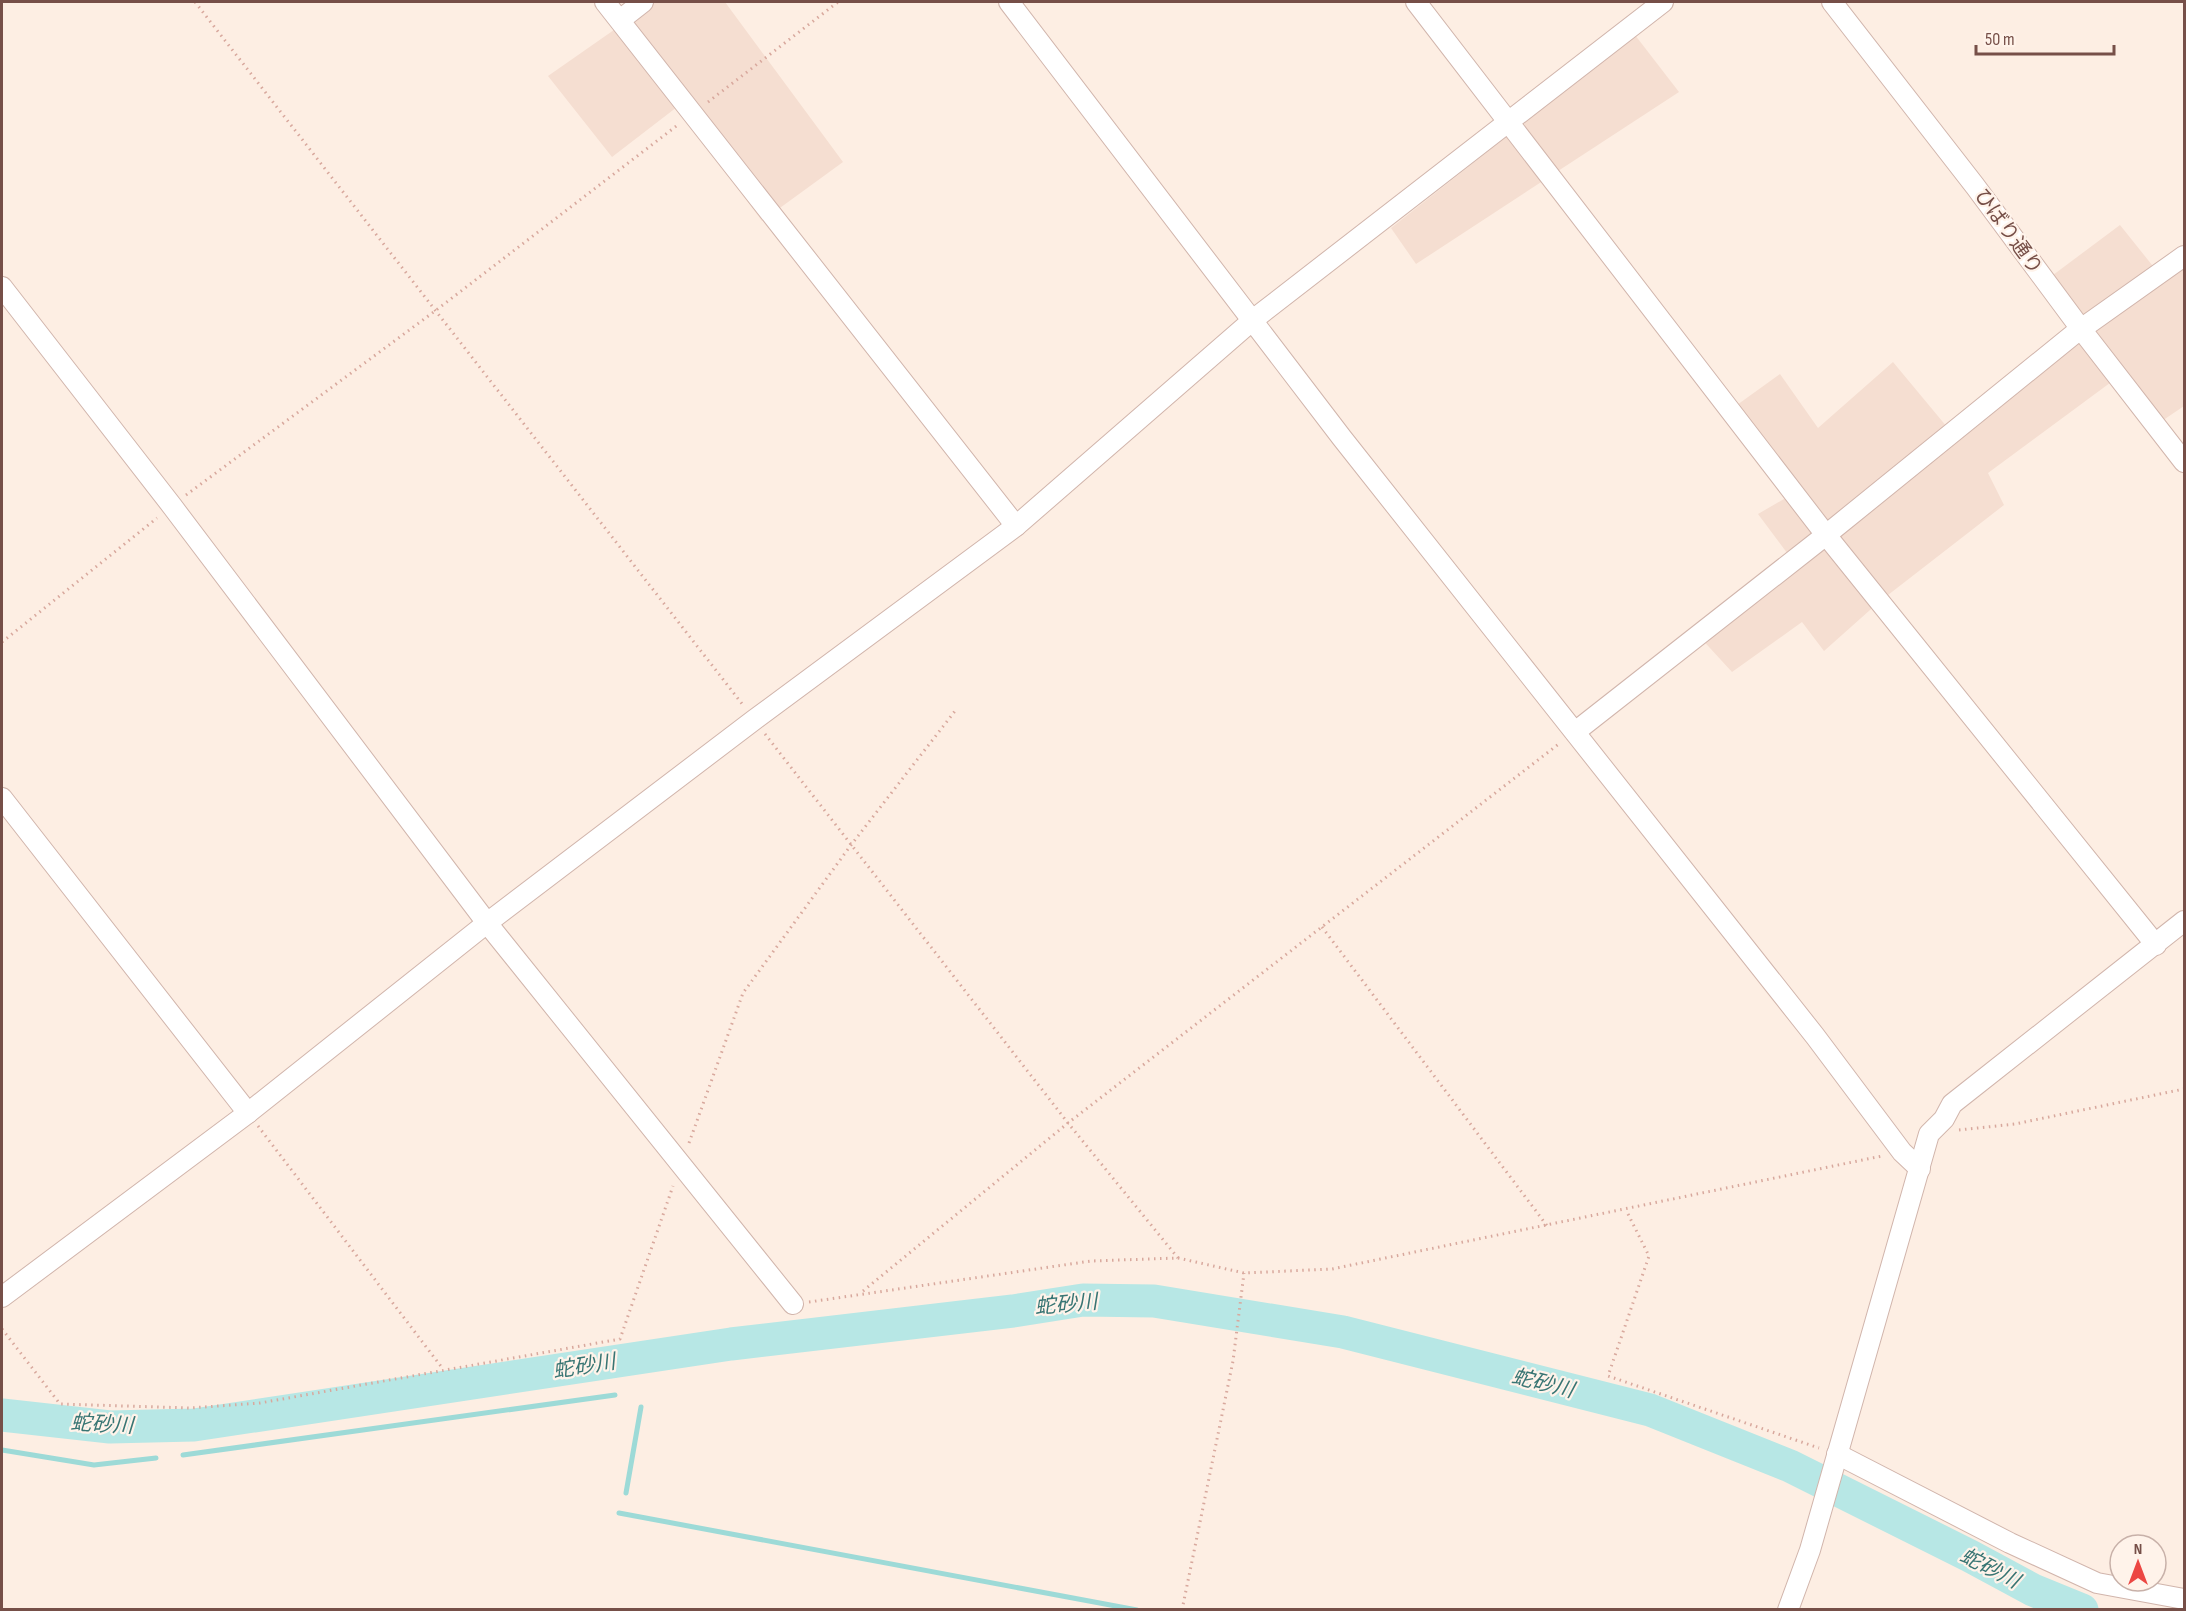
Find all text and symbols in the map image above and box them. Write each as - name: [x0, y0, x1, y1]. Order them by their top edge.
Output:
- scale bar: [1976, 18, 2114, 56]
- text: 50 m: [1985, 29, 2015, 50]
- street label: ひばり通り: [1969, 184, 2047, 279]
- water label: 蛇砂川: [1034, 1289, 1101, 1320]
- water label: 蛇砂川: [551, 1349, 619, 1384]
- water label: 蛇砂川: [1509, 1364, 1578, 1404]
- water label: 蛇砂川: [70, 1410, 136, 1439]
- north arrow: [2108, 1533, 2168, 1593]
- text: N: [2134, 1540, 2142, 1559]
- water label: 蛇砂川: [1956, 1543, 2025, 1595]

